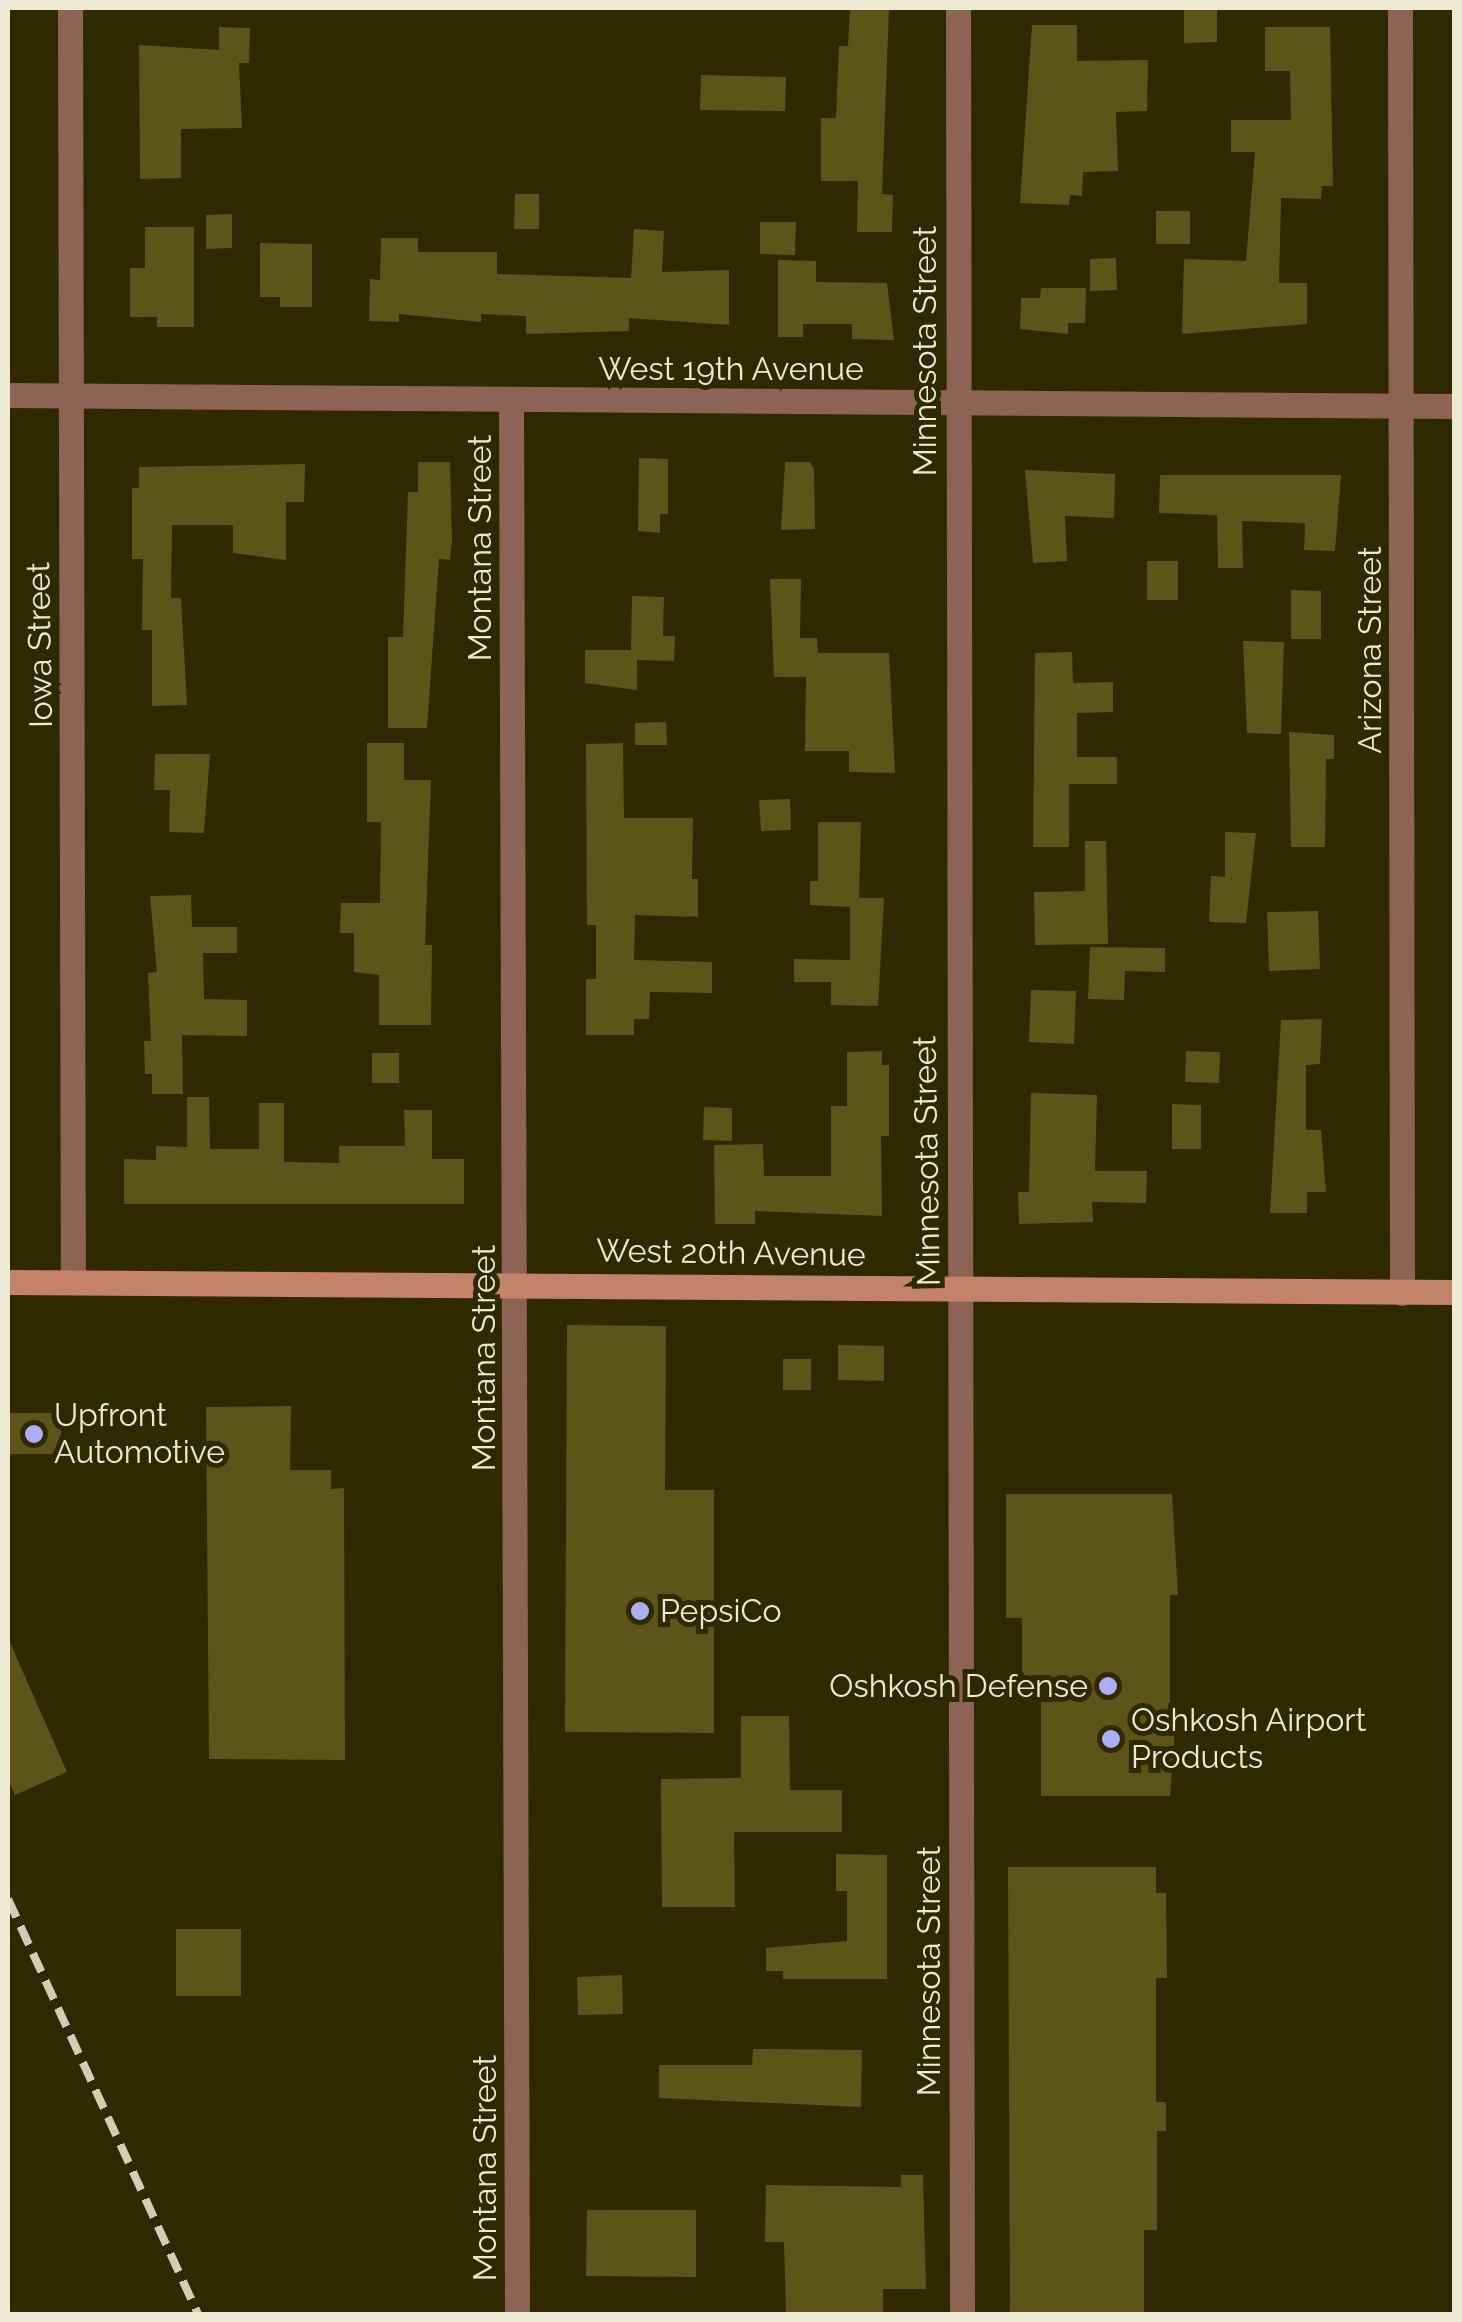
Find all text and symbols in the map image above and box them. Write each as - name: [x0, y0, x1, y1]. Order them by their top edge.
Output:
- street label: Minnesota Street: [906, 226, 944, 476]
- street label: West 19th Avenue: [598, 350, 864, 388]
- street label: Montana Street: [461, 435, 499, 661]
- street label: Arizona Street: [1351, 546, 1389, 754]
- street label: Iowa Street: [19, 562, 61, 728]
- street label: Minnesota Street: [906, 1035, 948, 1287]
- street label: West 20th Avenue: [595, 1231, 867, 1275]
- street label: Montana Street: [465, 1245, 503, 1471]
- place label: Upfront Automotive: [54, 1397, 225, 1472]
- marker: Upfront Automotive: [23, 1423, 45, 1445]
- place label: PepsiCo: [660, 1592, 782, 1630]
- marker: PepsiCo: [629, 1600, 651, 1622]
- place label: Oshkosh Defense: [829, 1667, 1088, 1705]
- marker: Oshkosh Defense: [1097, 1675, 1119, 1697]
- place label: Oshkosh Airport Products: [1131, 1702, 1367, 1777]
- marker: Oshkosh Airport Products: [1100, 1728, 1122, 1750]
- street label: Minnesota Street: [910, 1846, 948, 2096]
- street label: Montana Street: [466, 2055, 504, 2281]

